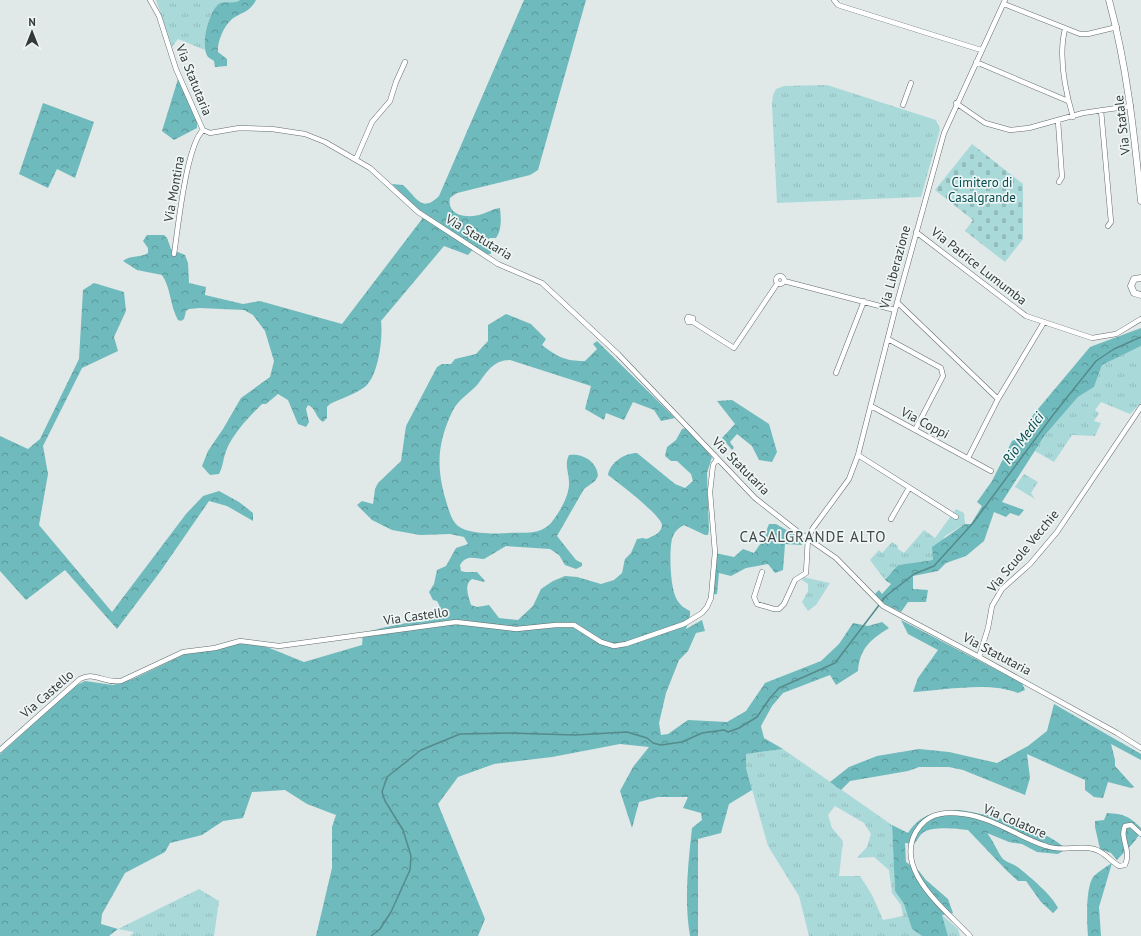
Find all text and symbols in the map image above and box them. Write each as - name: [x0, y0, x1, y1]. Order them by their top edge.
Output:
- north arrow: [12, 12, 52, 52]
- text: N: [28, 15, 36, 29]
- street label: Via Statutaria: [172, 41, 216, 118]
- street label: Via Statale: [1110, 94, 1134, 157]
- street label: Via Montina: [160, 155, 188, 224]
- park label: Cimitero di Casalgrande: [948, 174, 1016, 206]
- street label: Via Statutaria: [442, 210, 516, 264]
- street label: Via Patrice Lumumba: [927, 223, 1030, 309]
- street label: Via Liberazione: [875, 224, 914, 311]
- street label: Via Coppi: [897, 403, 952, 443]
- water label: Rio Medici: [998, 408, 1048, 467]
- street label: Via Statutaria: [708, 433, 774, 499]
- street label: Via Scuole Vecchie: [983, 506, 1063, 597]
- district label: CASALGRANDE ALTO: [740, 527, 886, 546]
- street label: Via Castello: [381, 603, 450, 629]
- street label: Via Statutaria: [959, 628, 1034, 679]
- street label: Via Castello: [16, 666, 77, 723]
- street label: Via Colatore: [980, 800, 1049, 842]

